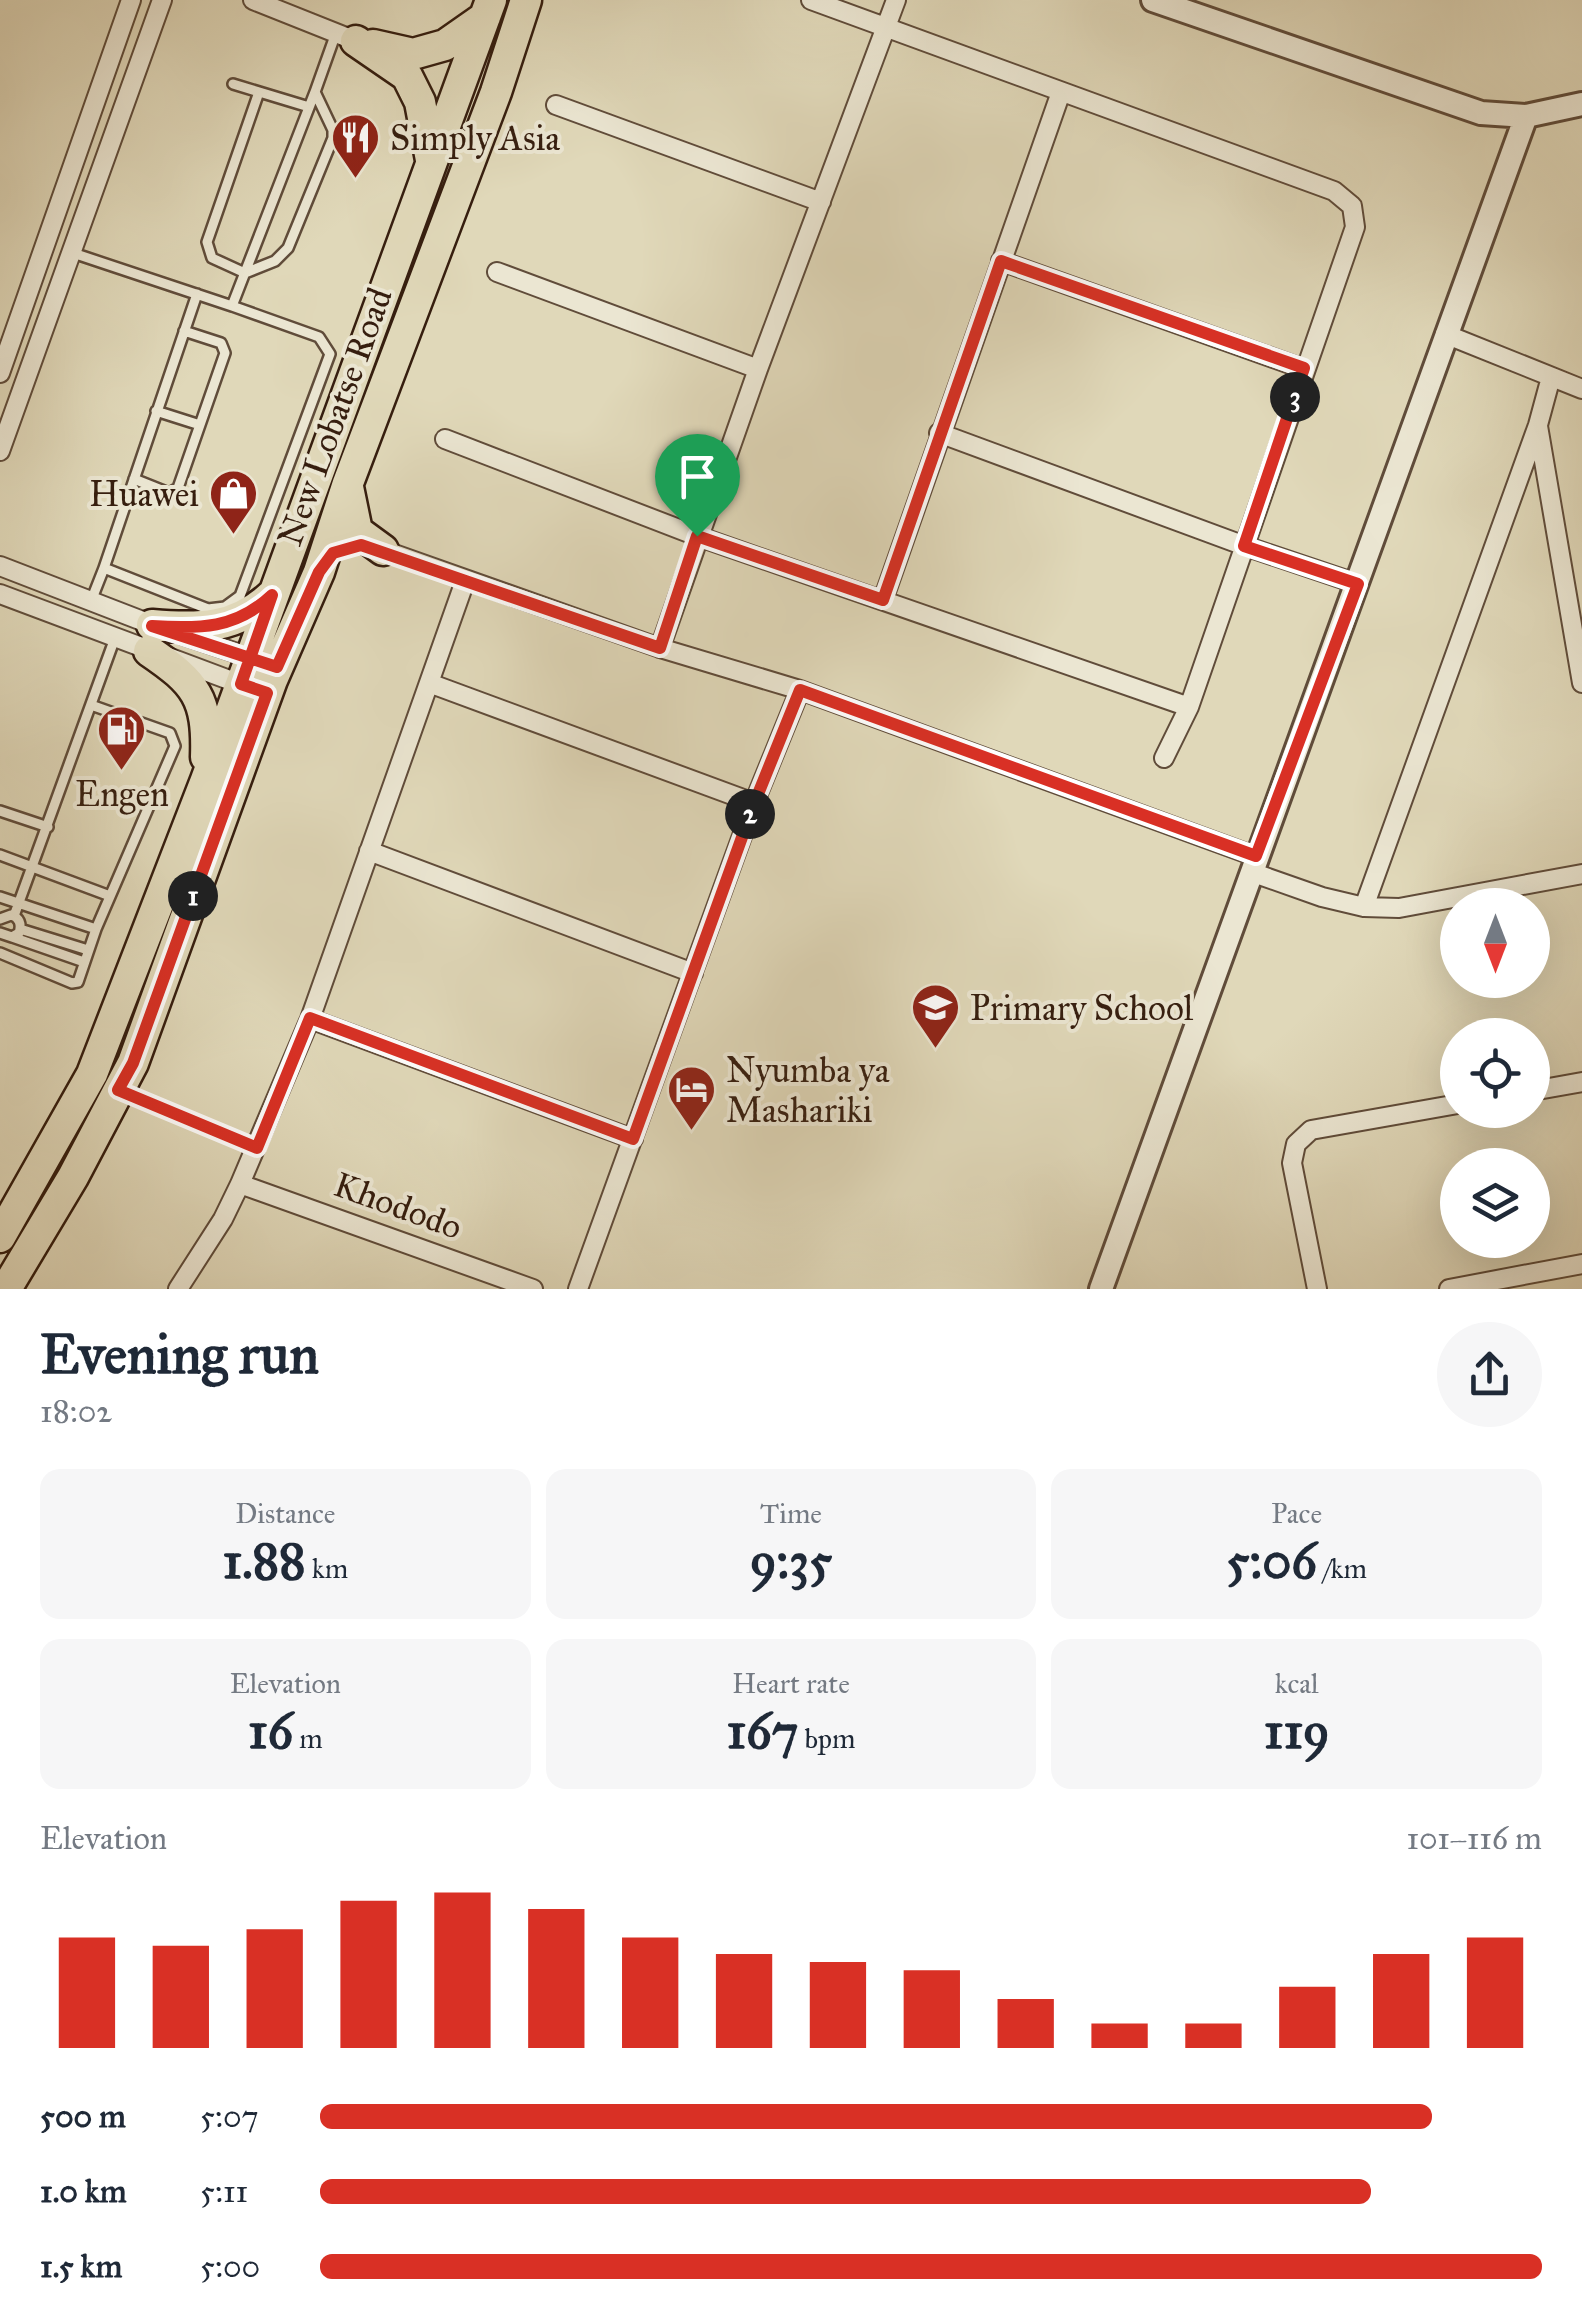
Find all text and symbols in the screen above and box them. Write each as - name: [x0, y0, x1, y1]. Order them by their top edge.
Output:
- restaurant icon: Simply Asia: [329, 112, 381, 180]
- place label: Simply Asia: [390, 117, 560, 160]
- street label: New Lobatse Road: [268, 282, 402, 552]
- pin: 3: [1270, 372, 1320, 422]
- text: 3: [1289, 379, 1301, 414]
- pin: [655, 434, 740, 537]
- icon: arrive: [670, 449, 725, 504]
- shop icon: Huawei: [208, 468, 260, 536]
- place label: Huawei: [89, 473, 199, 516]
- fuel station icon: Engen: [96, 704, 148, 772]
- place label: Engen: [75, 773, 169, 816]
- pin: 2: [725, 789, 775, 839]
- text: 2: [743, 796, 757, 831]
- pin: 1: [168, 871, 218, 921]
- text: 1: [187, 878, 199, 913]
- north arrow: [1440, 888, 1550, 998]
- map controls: [1440, 888, 1550, 1258]
- school or university icon: Primary School: [909, 982, 961, 1050]
- place label: Primary School: [970, 987, 1194, 1030]
- button: locate: [1440, 1018, 1550, 1128]
- place label: Nyumba ya Mashariki: [726, 1049, 890, 1132]
- hotel icon: Nyumba ya Mashariki: [665, 1064, 717, 1132]
- button: layers: [1440, 1148, 1550, 1258]
- street label: Khododo: [328, 1163, 468, 1249]
- text: Evening run: [40, 1321, 319, 1388]
- button: share: [1437, 1322, 1542, 1427]
- text: 18:02: [40, 1392, 112, 1431]
- text: Distance: [235, 1496, 336, 1531]
- text: Time: [760, 1496, 822, 1531]
- text: Pace: [1271, 1496, 1322, 1531]
- text: 1.88: [222, 1531, 306, 1592]
- text: 9:35: [750, 1531, 832, 1592]
- text: 5:06: [1226, 1531, 1317, 1592]
- text: km: [306, 1551, 348, 1586]
- text: /km: [1317, 1551, 1367, 1586]
- text: Elevation: [230, 1666, 341, 1701]
- text: Heart rate: [732, 1666, 850, 1701]
- text: kcal: [1275, 1666, 1319, 1701]
- text: 16: [248, 1701, 293, 1762]
- text: 167: [726, 1701, 798, 1762]
- text: 119: [1264, 1701, 1330, 1762]
- text: m: [293, 1721, 323, 1756]
- text: bpm: [798, 1721, 855, 1756]
- text: Elevation: [40, 1819, 167, 1858]
- text: 101–116 m: [1406, 1819, 1542, 1858]
- text: 500 m: [40, 2097, 126, 2136]
- text: 5:07: [200, 2097, 259, 2136]
- text: 1.0 km: [40, 2172, 127, 2211]
- text: 5:11: [200, 2172, 248, 2211]
- text: 1.5 km: [40, 2247, 122, 2286]
- text: 5:00: [200, 2247, 260, 2286]

